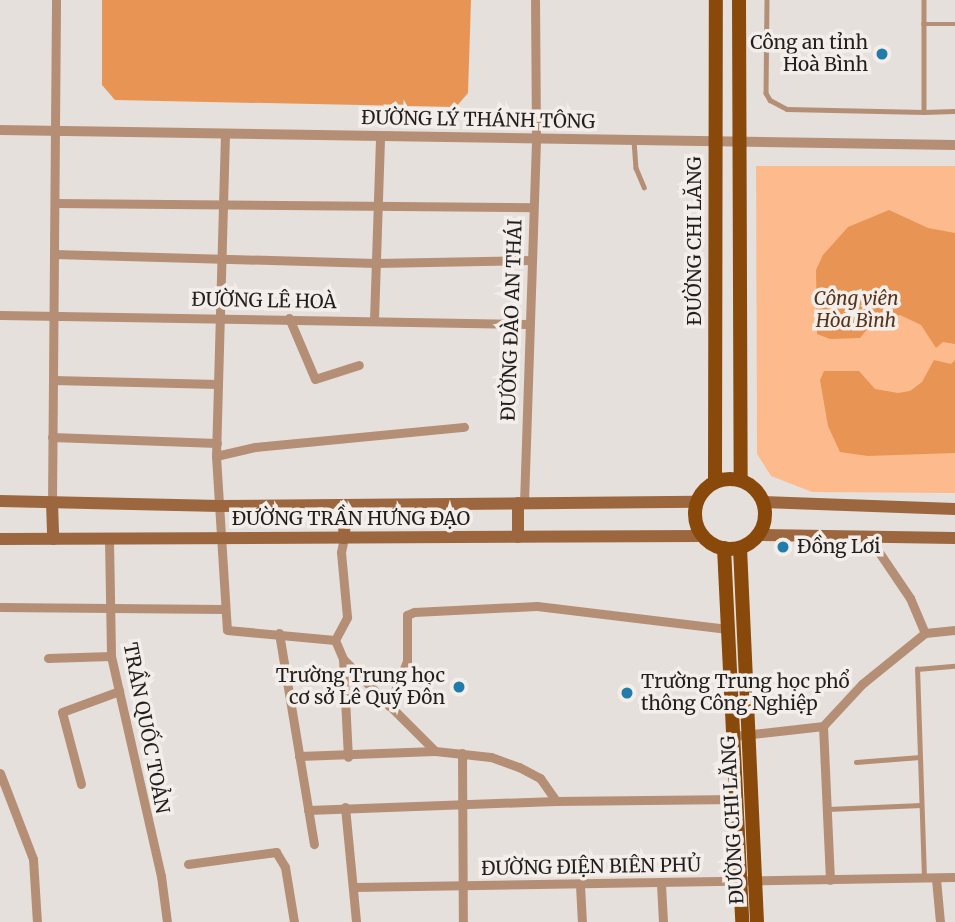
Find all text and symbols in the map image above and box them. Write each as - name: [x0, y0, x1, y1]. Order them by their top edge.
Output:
- place label: Công an tỉnh Hoà Bình: [750, 32, 868, 76]
- marker: Công an tỉnh Hoà Bình: [874, 46, 890, 62]
- street label: ĐƯỜNG LÝ THÁNH TÔNG: [361, 107, 595, 133]
- street label: ĐƯỜNG CHI LĂNG: [684, 157, 706, 325]
- street label: ĐƯỜNG ĐÀO AN THÁI: [497, 219, 527, 421]
- street label: ĐƯỜNG LÊ HOÀ: [191, 288, 337, 314]
- park label: Công viên Hòa Bình: [814, 288, 898, 332]
- street label: ĐƯỜNG TRẦN HƯNG ĐẠO: [232, 508, 470, 530]
- place label: Đồng Lơi: [797, 536, 880, 558]
- marker: Đồng Lơi: [775, 539, 791, 555]
- street label: TRẦN QUỐC TOẢN: [118, 641, 174, 815]
- place label: Trường Trung học cơ sở Lê Quý Đôn: [276, 665, 445, 709]
- place label: Trường Trung học phổ thông Công Nghiệp: [641, 671, 850, 715]
- marker: Trường Trung học cơ sở Lê Quý Đôn: [451, 679, 467, 695]
- marker: Trường Trung học phổ thông Công Nghiệp: [619, 685, 635, 701]
- street label: ĐƯỜNG CHI LĂNG: [717, 735, 749, 905]
- street label: ĐƯỜNG ĐIỆN BIÊN PHỦ: [481, 854, 701, 880]

